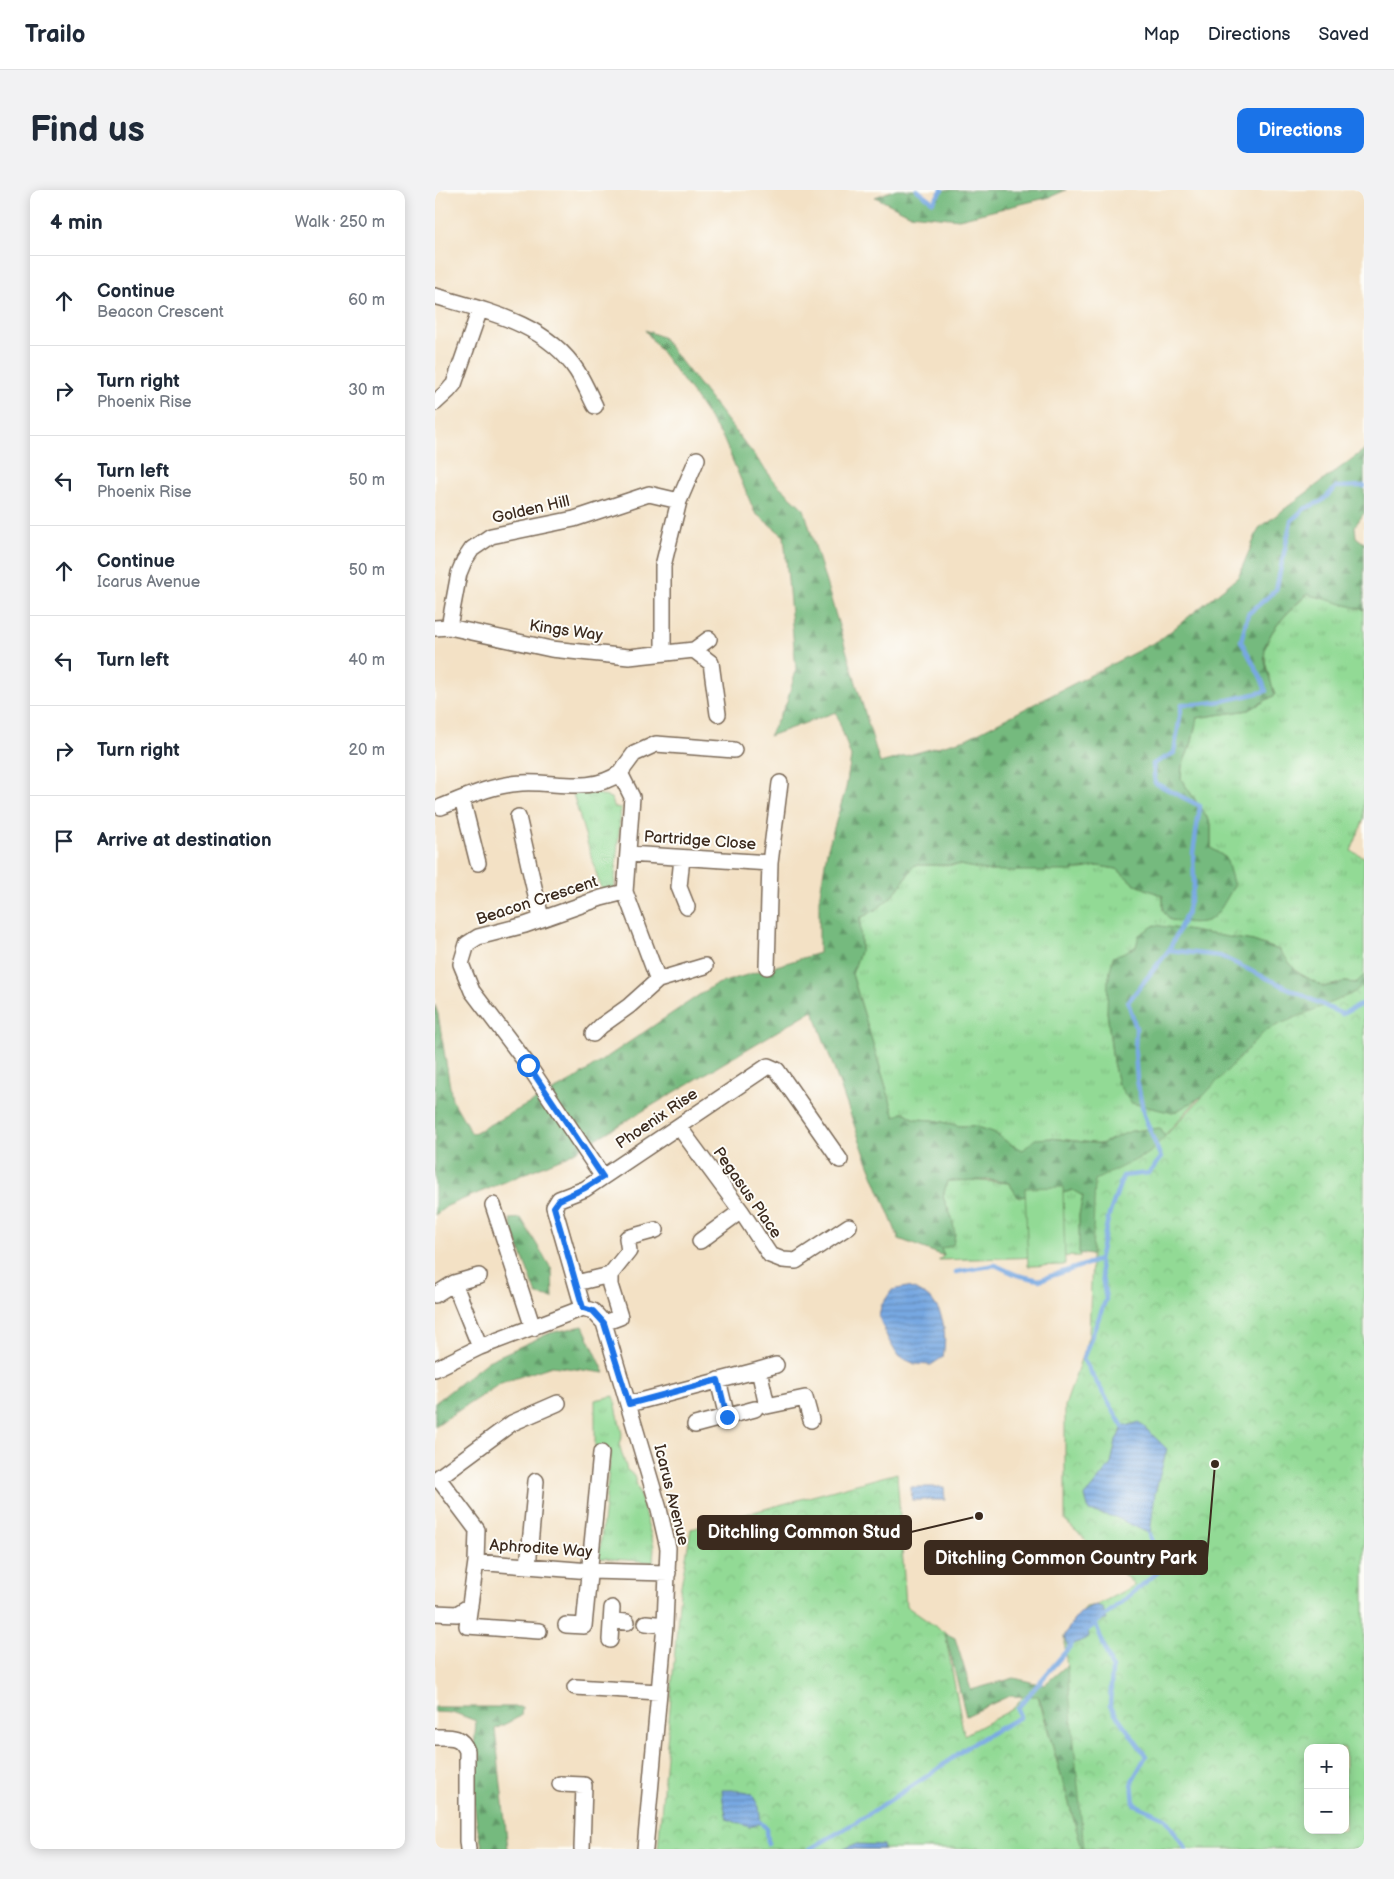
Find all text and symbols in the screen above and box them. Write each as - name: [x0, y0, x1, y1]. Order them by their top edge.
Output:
- text: Trailo: [25, 20, 85, 49]
- text: Map: [1144, 24, 1180, 45]
- text: Directions: [1208, 24, 1290, 45]
- text: Saved: [1318, 24, 1369, 45]
- button: Directions: [1237, 108, 1364, 153]
- text: Find us: [30, 109, 145, 152]
- text: 4 min: [50, 210, 103, 235]
- text: Walk · 250 m: [295, 213, 385, 232]
- text: Continue: [97, 280, 175, 303]
- icon: ahead: [50, 287, 78, 315]
- text: 60 m: [348, 291, 385, 310]
- text: Beacon Crescent: [97, 303, 224, 322]
- text: Turn right: [97, 370, 180, 393]
- icon: right: [50, 377, 78, 405]
- text: 30 m: [348, 381, 385, 400]
- text: Phoenix Rise: [97, 393, 192, 412]
- text: Turn left: [97, 460, 169, 483]
- icon: left: [50, 467, 78, 495]
- text: 50 m: [349, 471, 385, 490]
- text: Phoenix Rise: [97, 483, 192, 502]
- street label: Golden Hill: [490, 492, 572, 528]
- text: Continue: [97, 550, 175, 573]
- icon: ahead: [50, 557, 78, 585]
- text: 50 m: [349, 561, 385, 580]
- text: Icarus Avenue: [97, 573, 200, 592]
- street label: Kings Way: [528, 616, 605, 646]
- icon: left: [50, 647, 78, 675]
- text: Turn left: [97, 649, 169, 672]
- text: 40 m: [348, 651, 385, 670]
- icon: right: [50, 737, 78, 765]
- text: Turn right: [97, 739, 180, 762]
- text: 20 m: [349, 741, 385, 760]
- icon: arrive: [50, 827, 78, 855]
- street label: Partridge Close: [643, 828, 757, 854]
- text: Arrive at destination: [97, 829, 272, 852]
- street label: Beacon Crescent: [474, 872, 600, 930]
- route start: [517, 1054, 540, 1077]
- street label: Phoenix Rise: [612, 1084, 702, 1153]
- street label: Pegasus Place: [709, 1144, 786, 1243]
- route end: [716, 1406, 739, 1429]
- street label: Icarus Avenue: [649, 1443, 693, 1548]
- callout: Ditchling Common Stud: [698, 1516, 911, 1549]
- text: Ditchling Common Stud: [708, 1522, 900, 1543]
- street label: Aphrodite Way: [489, 1536, 594, 1562]
- callout: Ditchling Common Country Park: [925, 1541, 1207, 1574]
- text: Ditchling Common Country Park: [935, 1548, 1198, 1569]
- map controls: [1304, 1744, 1349, 1834]
- button: +: [1304, 1744, 1349, 1789]
- button: −: [1304, 1789, 1349, 1834]

